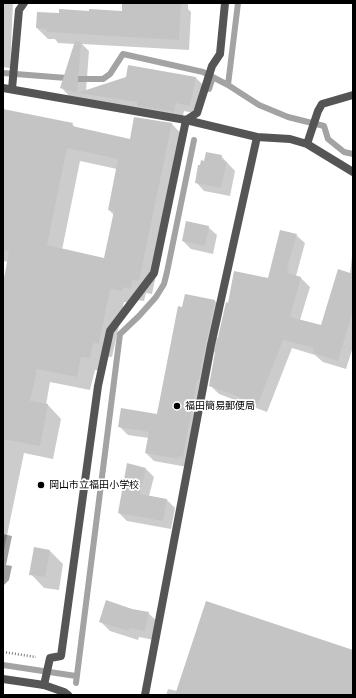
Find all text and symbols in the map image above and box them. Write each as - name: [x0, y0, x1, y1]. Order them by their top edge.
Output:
- place label: 福田簡易郵便局: [185, 400, 255, 412]
- marker: 福田簡易郵便局: [172, 401, 182, 411]
- place label: 岡山市立福田小学校: [49, 479, 139, 491]
- marker: 岡山市立福田小学校: [36, 480, 46, 490]

